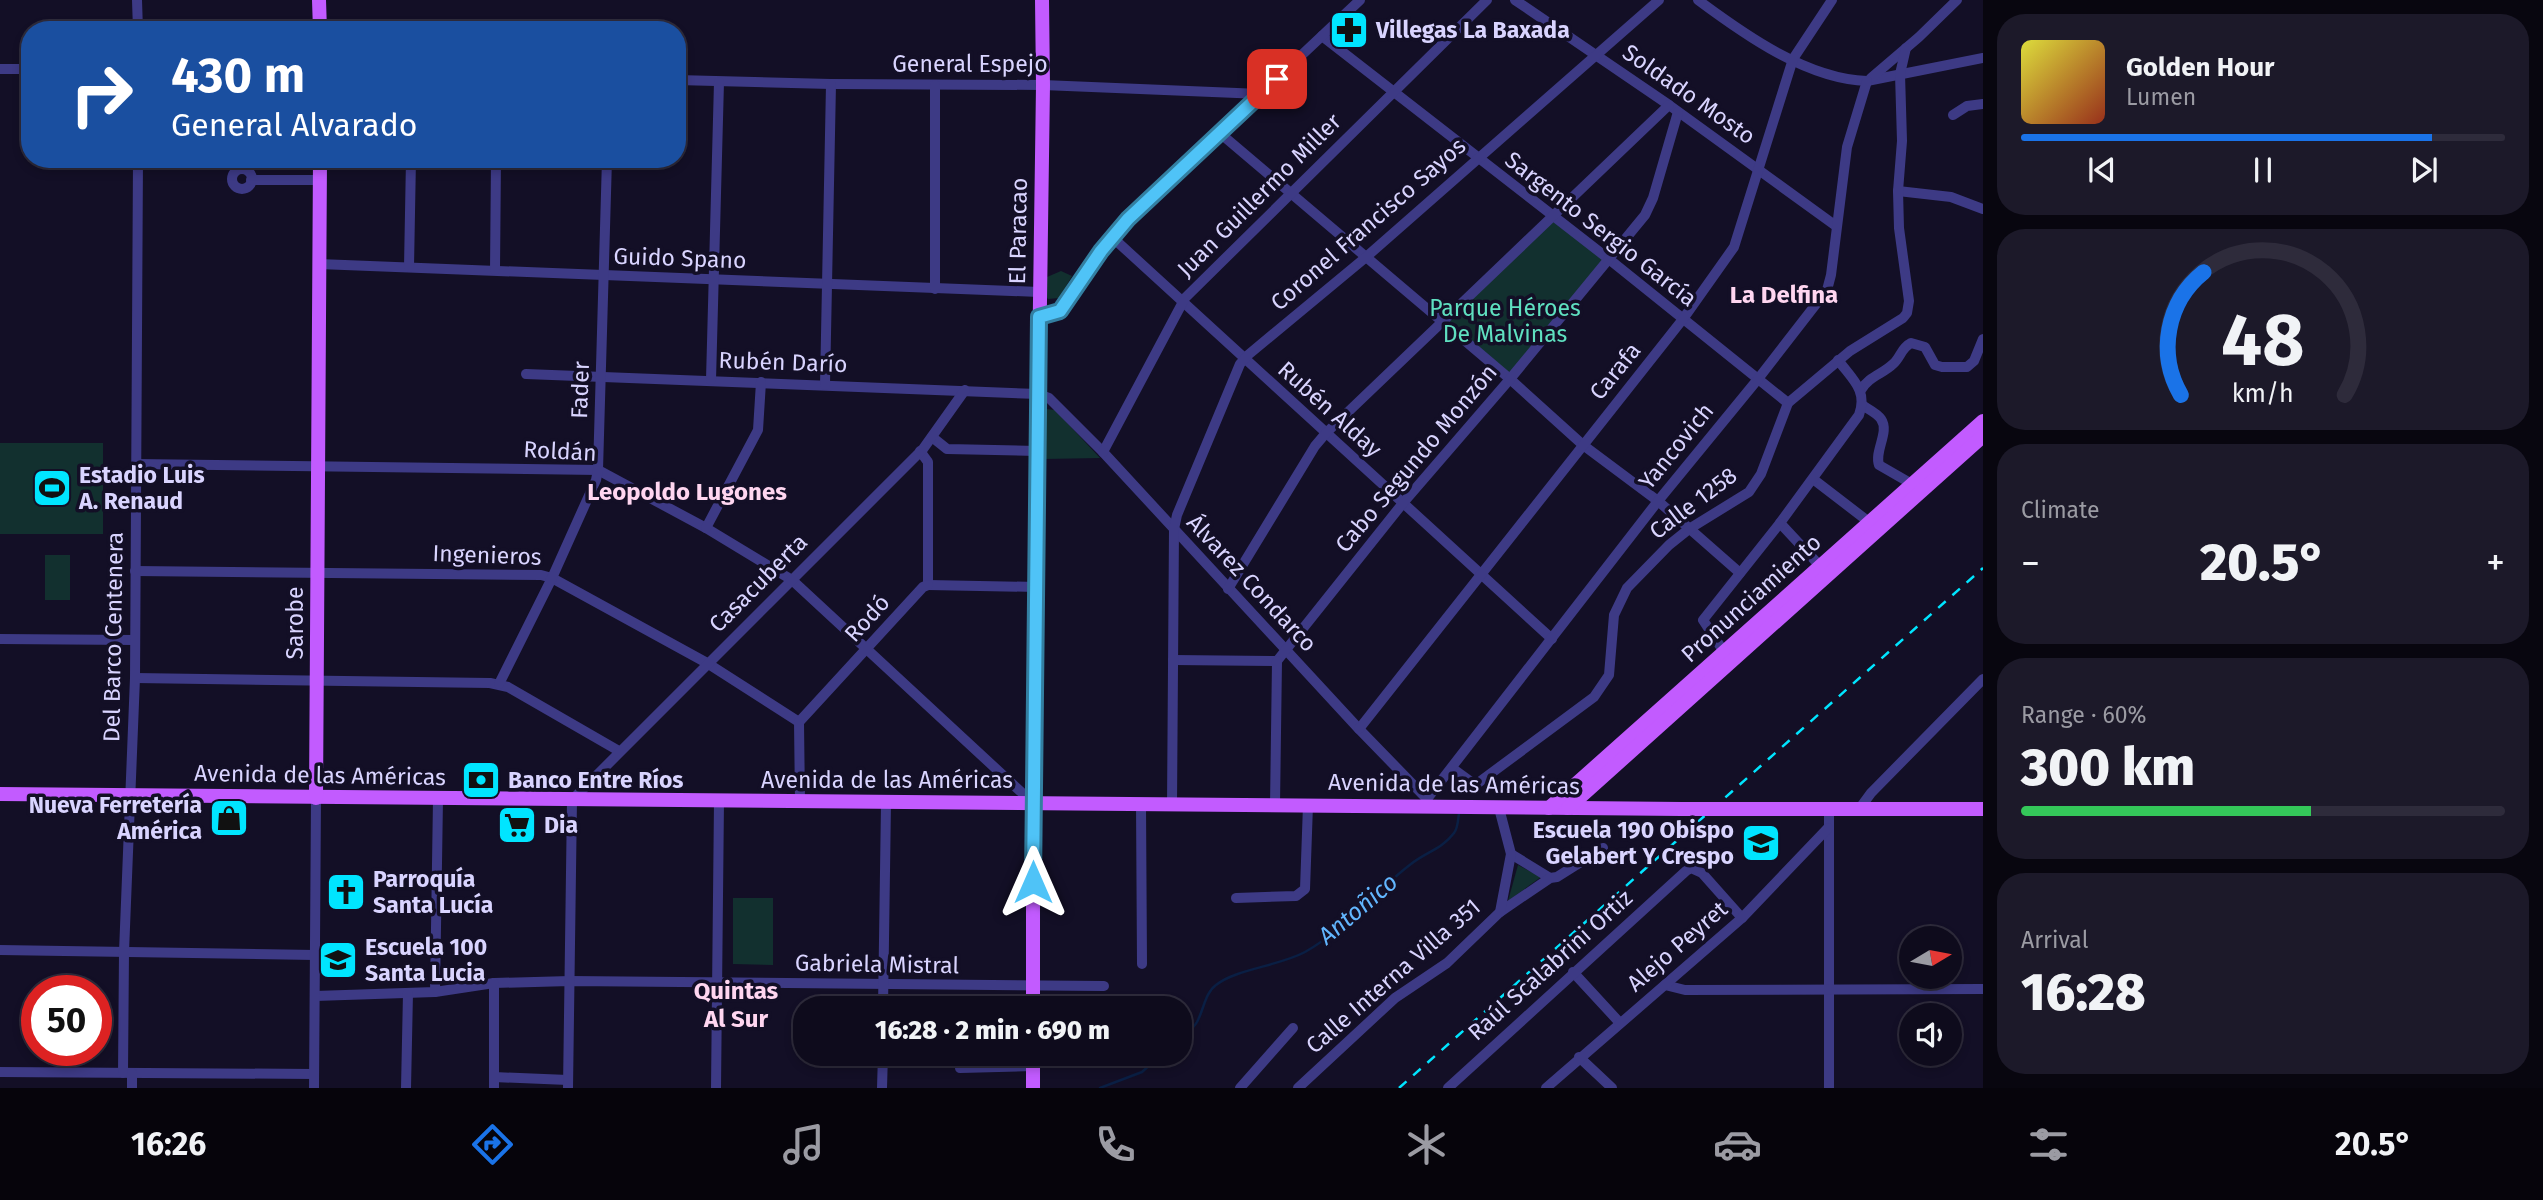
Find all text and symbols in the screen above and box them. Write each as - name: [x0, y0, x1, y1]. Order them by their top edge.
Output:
- pharmacy icon: Villegas La Baxada: [1328, 9, 1370, 51]
- place label: Villegas La Baxada: [1375, 16, 1570, 44]
- street label: Soldado Mosto: [1617, 38, 1761, 150]
- text: 430 m: [171, 46, 305, 105]
- icon: right: [56, 49, 147, 140]
- pin: [1247, 49, 1307, 109]
- street label: General Espejo: [892, 50, 1048, 78]
- text: Golden Hour: [2126, 52, 2274, 83]
- icon: arrive: [1258, 60, 1296, 98]
- text: Lumen: [2126, 83, 2196, 111]
- text: General Alvarado: [171, 106, 418, 144]
- street label: Juan Guillermo Miller: [1171, 107, 1347, 283]
- street label: Coronel Francisco Sayos: [1265, 132, 1471, 316]
- street label: Sargento Sergio García: [1500, 145, 1702, 313]
- icon: previous: [2083, 151, 2121, 189]
- icon: pause: [2244, 151, 2282, 189]
- icon: next: [2405, 151, 2443, 189]
- street label: El Paracao: [1003, 177, 1033, 285]
- street label: Guido Spano: [613, 242, 747, 274]
- district label: La Delfina: [1730, 281, 1838, 309]
- park label: Parque Héroes De Malvinas: [1429, 294, 1581, 348]
- text: 48: [2221, 298, 2305, 385]
- street label: Carafa: [1584, 337, 1646, 405]
- street label: Rubén Darío: [718, 346, 848, 378]
- street label: Rubén Alday: [1272, 355, 1388, 463]
- street label: Cabo Segundo Monzón: [1329, 358, 1503, 558]
- street label: Fader: [565, 361, 595, 419]
- text: km/h: [2232, 379, 2294, 409]
- street label: Yancovich: [1633, 397, 1719, 495]
- street label: Roldán: [523, 435, 597, 467]
- place label: Estadio Luis A. Renaud: [78, 461, 205, 515]
- street label: Calle 1258: [1644, 461, 1742, 545]
- sports icon: Estadio Luis A. Renaud: [31, 467, 73, 509]
- district label: Leopoldo Lugones: [587, 478, 787, 506]
- text: Climate: [2021, 496, 2100, 524]
- street label: Álvarez Condarco: [1181, 508, 1324, 657]
- street label: Casacuberta: [703, 528, 813, 638]
- street label: Pronunciamiento: [1675, 528, 1827, 668]
- text: 20.5°: [2200, 531, 2326, 594]
- street label: Del Barco Centenera: [97, 532, 129, 742]
- street label: Ingenieros: [432, 539, 542, 571]
- text: −: [2021, 540, 2040, 586]
- text: +: [2486, 540, 2505, 586]
- street label: Sarobe: [281, 587, 309, 659]
- street label: Rodó: [838, 588, 896, 648]
- text: Range · 60%: [2021, 701, 2147, 729]
- text: 300 km: [2021, 736, 2195, 799]
- street label: Avenida de las Américas: [194, 759, 446, 791]
- bank icon: Banco Entre Ríos: [460, 759, 502, 801]
- place label: Banco Entre Ríos: [508, 766, 683, 794]
- street label: Avenida de las Américas: [761, 766, 1013, 794]
- street label: Avenida de las Américas: [1328, 768, 1580, 800]
- place label: Nueva Ferretería América: [29, 791, 202, 845]
- shop icon: Nueva Ferretería América: [208, 797, 250, 839]
- supermarket icon: Dia: [496, 804, 538, 846]
- place label: Dia: [544, 811, 578, 839]
- place label: Escuela 190 Obispo Gelabert Y Crespo: [1533, 816, 1734, 870]
- school or university icon: Escuela 190 Obispo Gelabert Y Crespo: [1740, 822, 1782, 864]
- position arrow: [996, 845, 1070, 919]
- place label: Parroquía Santa Lucía: [373, 865, 493, 919]
- water label: Antoñico: [1312, 868, 1403, 951]
- church icon: Parroquía Santa Lucía: [325, 871, 367, 913]
- street label: Raúl Scalabrini Ortiz: [1462, 884, 1638, 1046]
- street label: Calle Interna Villa 351: [1300, 893, 1486, 1059]
- street label: Alejo Peyret: [1621, 894, 1733, 997]
- north arrow: [1899, 926, 1962, 989]
- map controls: [1899, 926, 1962, 1066]
- text: Arrival: [2021, 926, 2088, 954]
- place label: Escuela 100 Santa Lucia: [365, 933, 487, 987]
- school or university icon: Escuela 100 Santa Lucia: [317, 939, 359, 981]
- street label: Gabriela Mistral: [795, 949, 960, 979]
- text: 16:28: [2021, 961, 2146, 1024]
- speed limit sign: 50: [21, 975, 112, 1066]
- district label: Quintas Al Sur: [694, 977, 779, 1033]
- button: sound: [1899, 1003, 1962, 1066]
- text: 16:28 · 2 min · 690 m: [875, 1015, 1110, 1046]
- icon: directions: [468, 1120, 517, 1169]
- icon: music: [779, 1120, 828, 1169]
- icon: phone: [1091, 1120, 1140, 1169]
- icon: climate: [1402, 1120, 1451, 1169]
- icon: car: [1713, 1120, 1762, 1169]
- icon: filters: [2024, 1120, 2073, 1169]
- text: 16:26: [131, 1125, 206, 1163]
- text: 20.5°: [2335, 1125, 2412, 1163]

